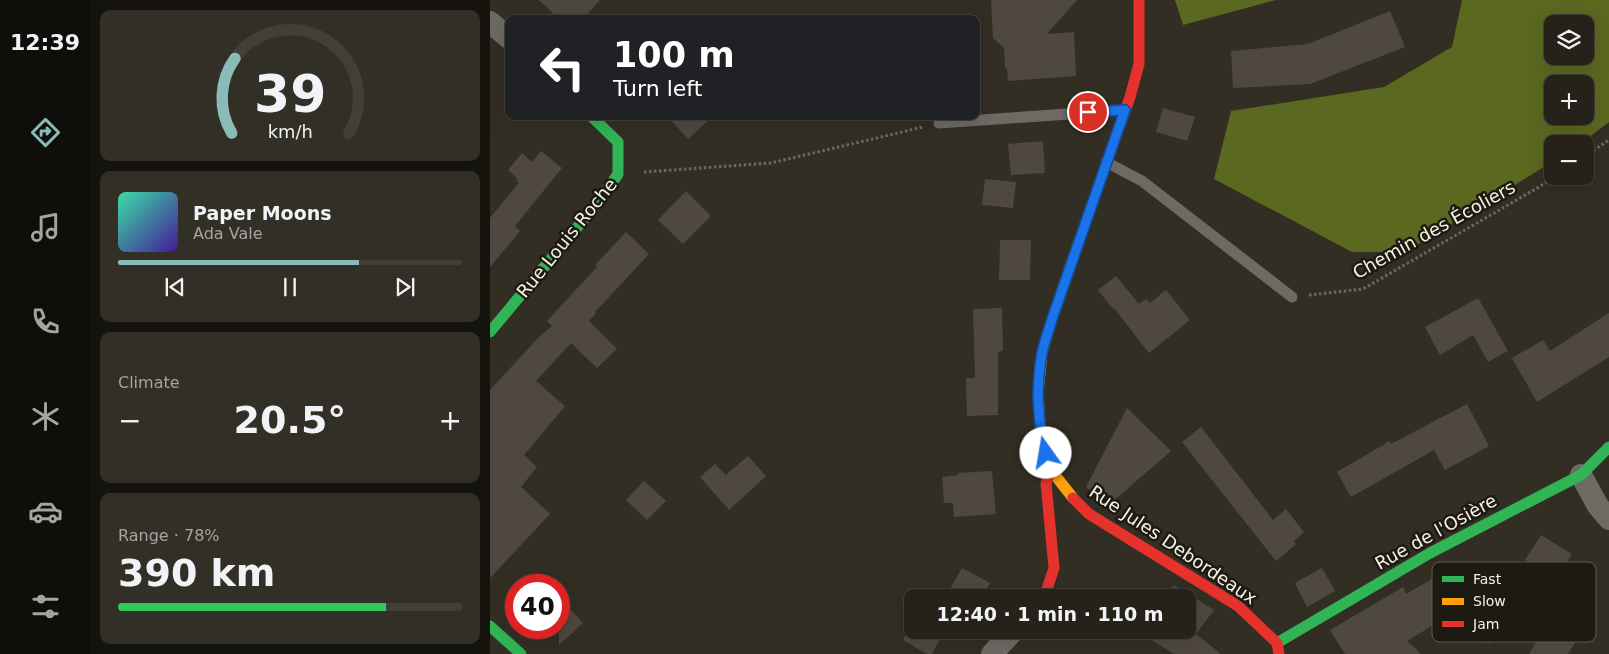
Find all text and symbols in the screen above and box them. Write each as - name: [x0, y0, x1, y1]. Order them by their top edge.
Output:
- map controls: [1544, 15, 1594, 185]
- button: layers: [1544, 15, 1594, 65]
- text: 12:39: [10, 30, 80, 55]
- icon: left: [530, 35, 595, 100]
- text: 100 m: [613, 35, 735, 75]
- text: 39: [254, 64, 326, 124]
- button: +: [1544, 75, 1594, 125]
- text: Turn left: [613, 76, 702, 101]
- pin: [1067, 91, 1109, 133]
- icon: arrive: [1074, 98, 1102, 126]
- icon: directions: [28, 115, 63, 150]
- text: km/h: [267, 121, 313, 142]
- button: −: [1544, 135, 1594, 185]
- street label: Rue Louis Roche: [512, 174, 621, 302]
- street label: Chemin des Écoliers: [1349, 176, 1519, 283]
- text: Paper Moons: [193, 202, 332, 224]
- icon: music: [28, 210, 63, 245]
- text: Ada Vale: [193, 224, 263, 243]
- icon: previous: [161, 273, 189, 301]
- icon: pause: [276, 273, 304, 301]
- icon: next: [391, 273, 419, 301]
- icon: phone: [28, 304, 63, 339]
- text: Climate: [118, 373, 180, 392]
- text: 20.5°: [234, 398, 346, 442]
- icon: climate: [28, 399, 63, 434]
- text: −: [118, 404, 141, 437]
- text: +: [439, 404, 462, 437]
- position arrow: [1019, 426, 1071, 478]
- street label: Rue Jules Debordeaux: [1085, 481, 1261, 609]
- street label: Rue de l'Osière: [1371, 489, 1500, 574]
- icon: car: [28, 494, 63, 529]
- text: Range · 78%: [118, 526, 220, 545]
- text: 390 km: [118, 551, 275, 595]
- legend: [1432, 562, 1596, 642]
- text: Fast: [1473, 571, 1502, 587]
- speed limit sign: 40: [505, 574, 570, 639]
- icon: filters: [28, 589, 63, 624]
- text: Slow: [1473, 593, 1506, 609]
- text: 12:40 · 1 min · 110 m: [936, 603, 1164, 625]
- text: Jam: [1472, 616, 1499, 632]

